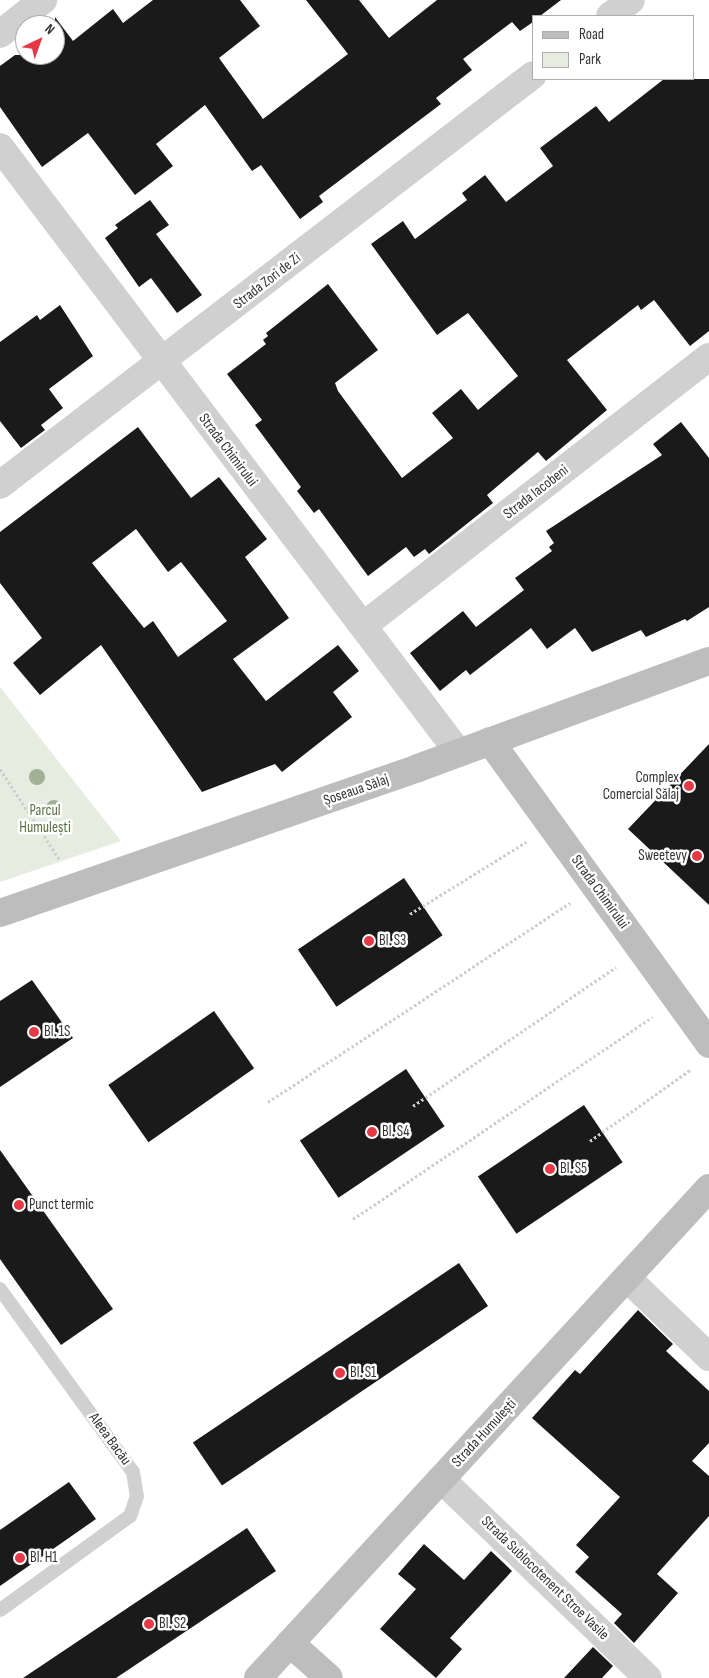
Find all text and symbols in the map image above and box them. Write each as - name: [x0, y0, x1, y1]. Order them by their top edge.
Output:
- north arrow: [15, 15, 65, 65]
- legend: [532, 15, 694, 80]
- text: N: [41, 20, 58, 38]
- text: Road: [579, 25, 604, 44]
- text: Park: [579, 50, 601, 69]
- street label: Strada Zori de Zi: [230, 249, 304, 313]
- street label: Strada Chimirului: [195, 410, 261, 490]
- street label: Strada Iacobeni: [500, 461, 572, 523]
- place label: Complex Comercial Sălaj: [603, 768, 679, 803]
- street label: Șoseaua Sălaj: [321, 770, 391, 810]
- marker: Complex Comercial Sălaj: [683, 780, 695, 792]
- park label: Parcul Humulești: [19, 801, 71, 836]
- place label: Sweetevy: [638, 847, 687, 865]
- marker: Sweetevy: [691, 850, 703, 862]
- street label: Strada Chimirului: [567, 852, 633, 932]
- place label: Bl. S3: [379, 932, 406, 950]
- marker: Bl. S3: [363, 935, 375, 947]
- place label: Bl. 1S: [44, 1023, 70, 1041]
- marker: Bl. 1S: [28, 1026, 40, 1038]
- place label: Bl. S4: [382, 1123, 410, 1141]
- marker: Bl. S4: [366, 1126, 378, 1138]
- place label: Bl. S5: [560, 1160, 587, 1178]
- marker: Bl. S5: [544, 1163, 556, 1175]
- place label: Punct termic: [29, 1196, 94, 1214]
- marker: Punct termic: [13, 1199, 25, 1211]
- place label: Bl. S1: [350, 1364, 376, 1382]
- marker: Bl. S1: [334, 1367, 346, 1379]
- street label: Strada Humulești: [448, 1395, 520, 1471]
- street label: Aleea Bacău: [85, 1409, 135, 1469]
- street label: Strada Sublocotenent Stroe Vasile: [477, 1512, 613, 1644]
- place label: Bl. H1: [30, 1549, 58, 1567]
- marker: Bl. H1: [14, 1552, 26, 1564]
- place label: Bl. S2: [159, 1615, 186, 1633]
- marker: Bl. S2: [143, 1618, 155, 1630]

